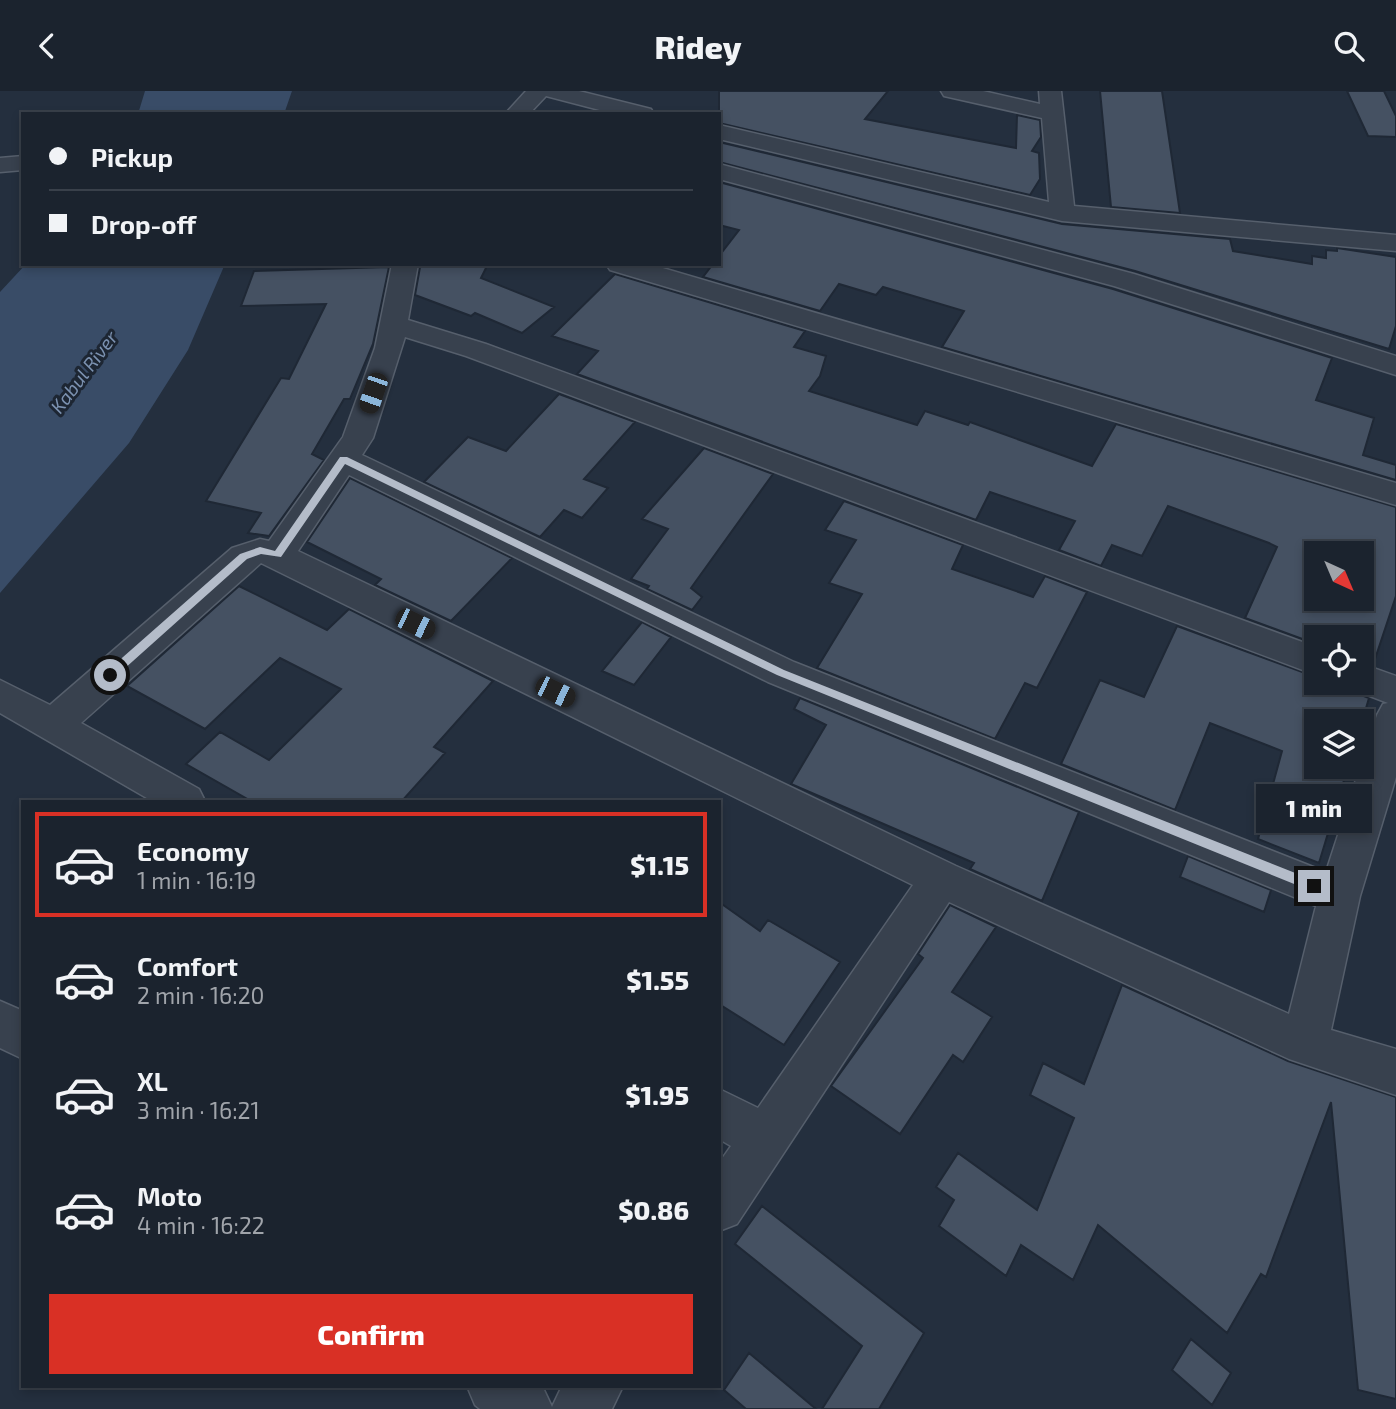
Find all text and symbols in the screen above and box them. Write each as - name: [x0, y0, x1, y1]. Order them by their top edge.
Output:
- icon: back: [28, 27, 66, 65]
- text: Ridey: [654, 27, 742, 65]
- icon: search: [1330, 27, 1368, 65]
- text: Pickup: [91, 141, 173, 172]
- text: Drop-off: [91, 208, 196, 239]
- water label: Kabul River: [45, 326, 122, 417]
- car: [357, 370, 390, 416]
- north arrow: [1304, 541, 1374, 611]
- map controls: [1304, 541, 1374, 779]
- car: [392, 605, 439, 643]
- button: locate: [1304, 625, 1374, 695]
- route start: [94, 659, 126, 691]
- car: [532, 673, 579, 711]
- button: layers: [1304, 709, 1374, 779]
- callout: 1 min: [1256, 785, 1372, 833]
- text: 1 min: [1286, 794, 1342, 822]
- icon: car: [53, 833, 116, 896]
- text: Economy: [137, 835, 249, 866]
- text: $1.15: [630, 849, 689, 880]
- text: 1 min · 16:19: [137, 866, 256, 894]
- route end: [1298, 870, 1330, 902]
- icon: car: [53, 948, 116, 1011]
- text: Comfort: [137, 950, 238, 981]
- text: $1.55: [626, 964, 689, 995]
- text: 2 min · 16:20: [137, 981, 265, 1009]
- icon: car: [53, 1063, 116, 1126]
- text: XL: [137, 1065, 168, 1096]
- text: $1.95: [625, 1079, 689, 1110]
- text: 3 min · 16:21: [137, 1096, 260, 1124]
- icon: car: [53, 1178, 116, 1241]
- text: Moto: [137, 1180, 202, 1211]
- text: $0.86: [618, 1194, 689, 1225]
- text: 4 min · 16:22: [137, 1211, 265, 1239]
- button: Confirm: [49, 1294, 693, 1374]

